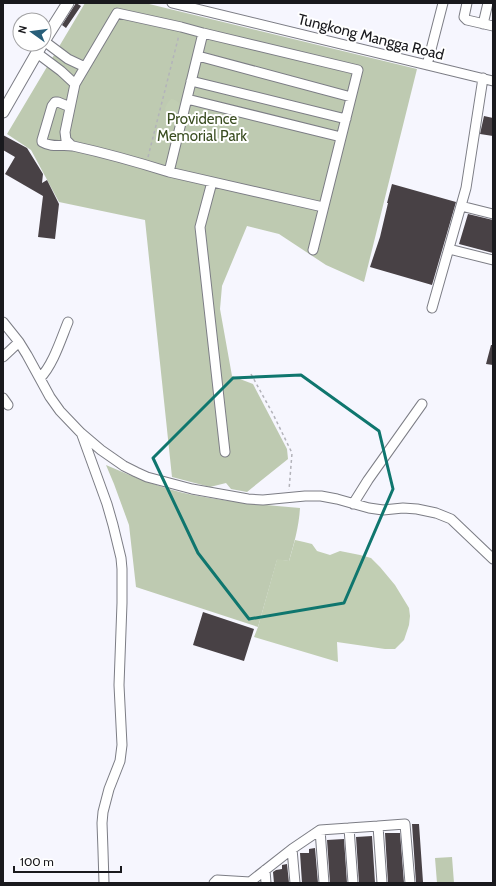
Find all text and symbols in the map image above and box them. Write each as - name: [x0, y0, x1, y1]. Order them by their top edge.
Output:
- street label: Tungkong Mangga Road: [296, 10, 446, 64]
- north arrow: [12, 12, 52, 52]
- text: N: [15, 24, 30, 35]
- park label: Providence Memorial Park: [157, 110, 247, 145]
- scale bar: [14, 848, 121, 874]
- text: 100 m: [20, 854, 54, 869]

